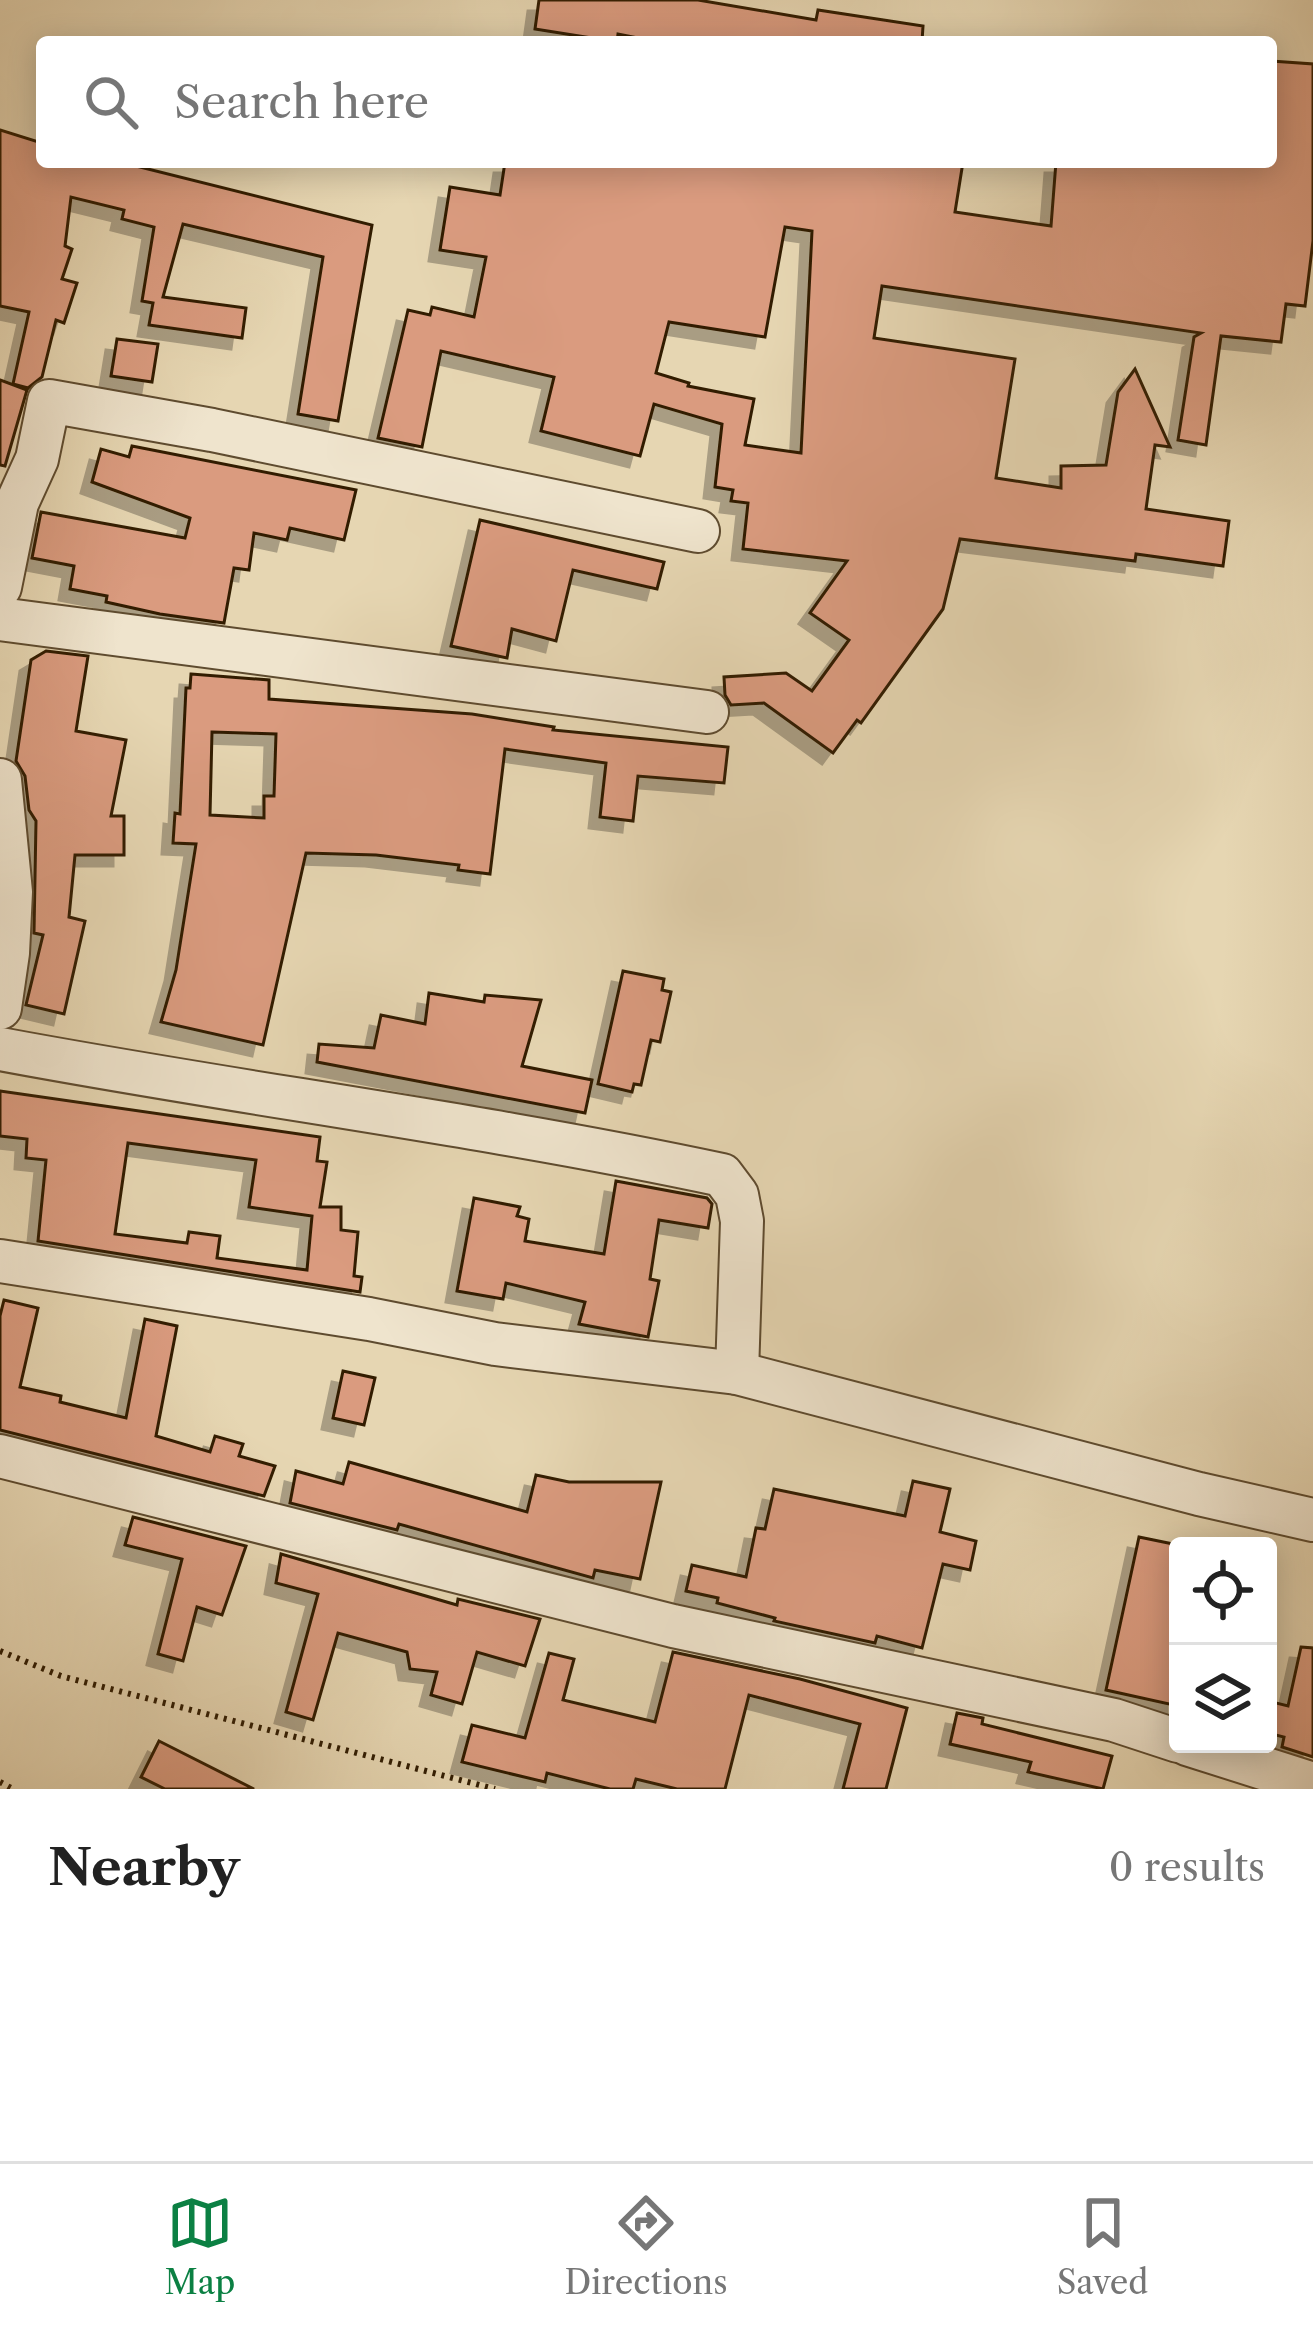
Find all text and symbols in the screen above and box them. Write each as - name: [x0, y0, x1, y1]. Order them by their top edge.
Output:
- search box: [36, 36, 1277, 168]
- icon: search: [78, 69, 144, 135]
- text: Search here: [174, 74, 429, 130]
- map controls: [1169, 1537, 1277, 1753]
- button: locate: [1169, 1537, 1277, 1645]
- button: layers: [1169, 1645, 1277, 1753]
- text: Nearby: [48, 1836, 240, 1898]
- text: 0 results: [1109, 1843, 1265, 1891]
- tab: Map: [165, 2190, 235, 2303]
- tab: Directions: [565, 2190, 728, 2303]
- tab: Saved: [1057, 2190, 1148, 2303]

